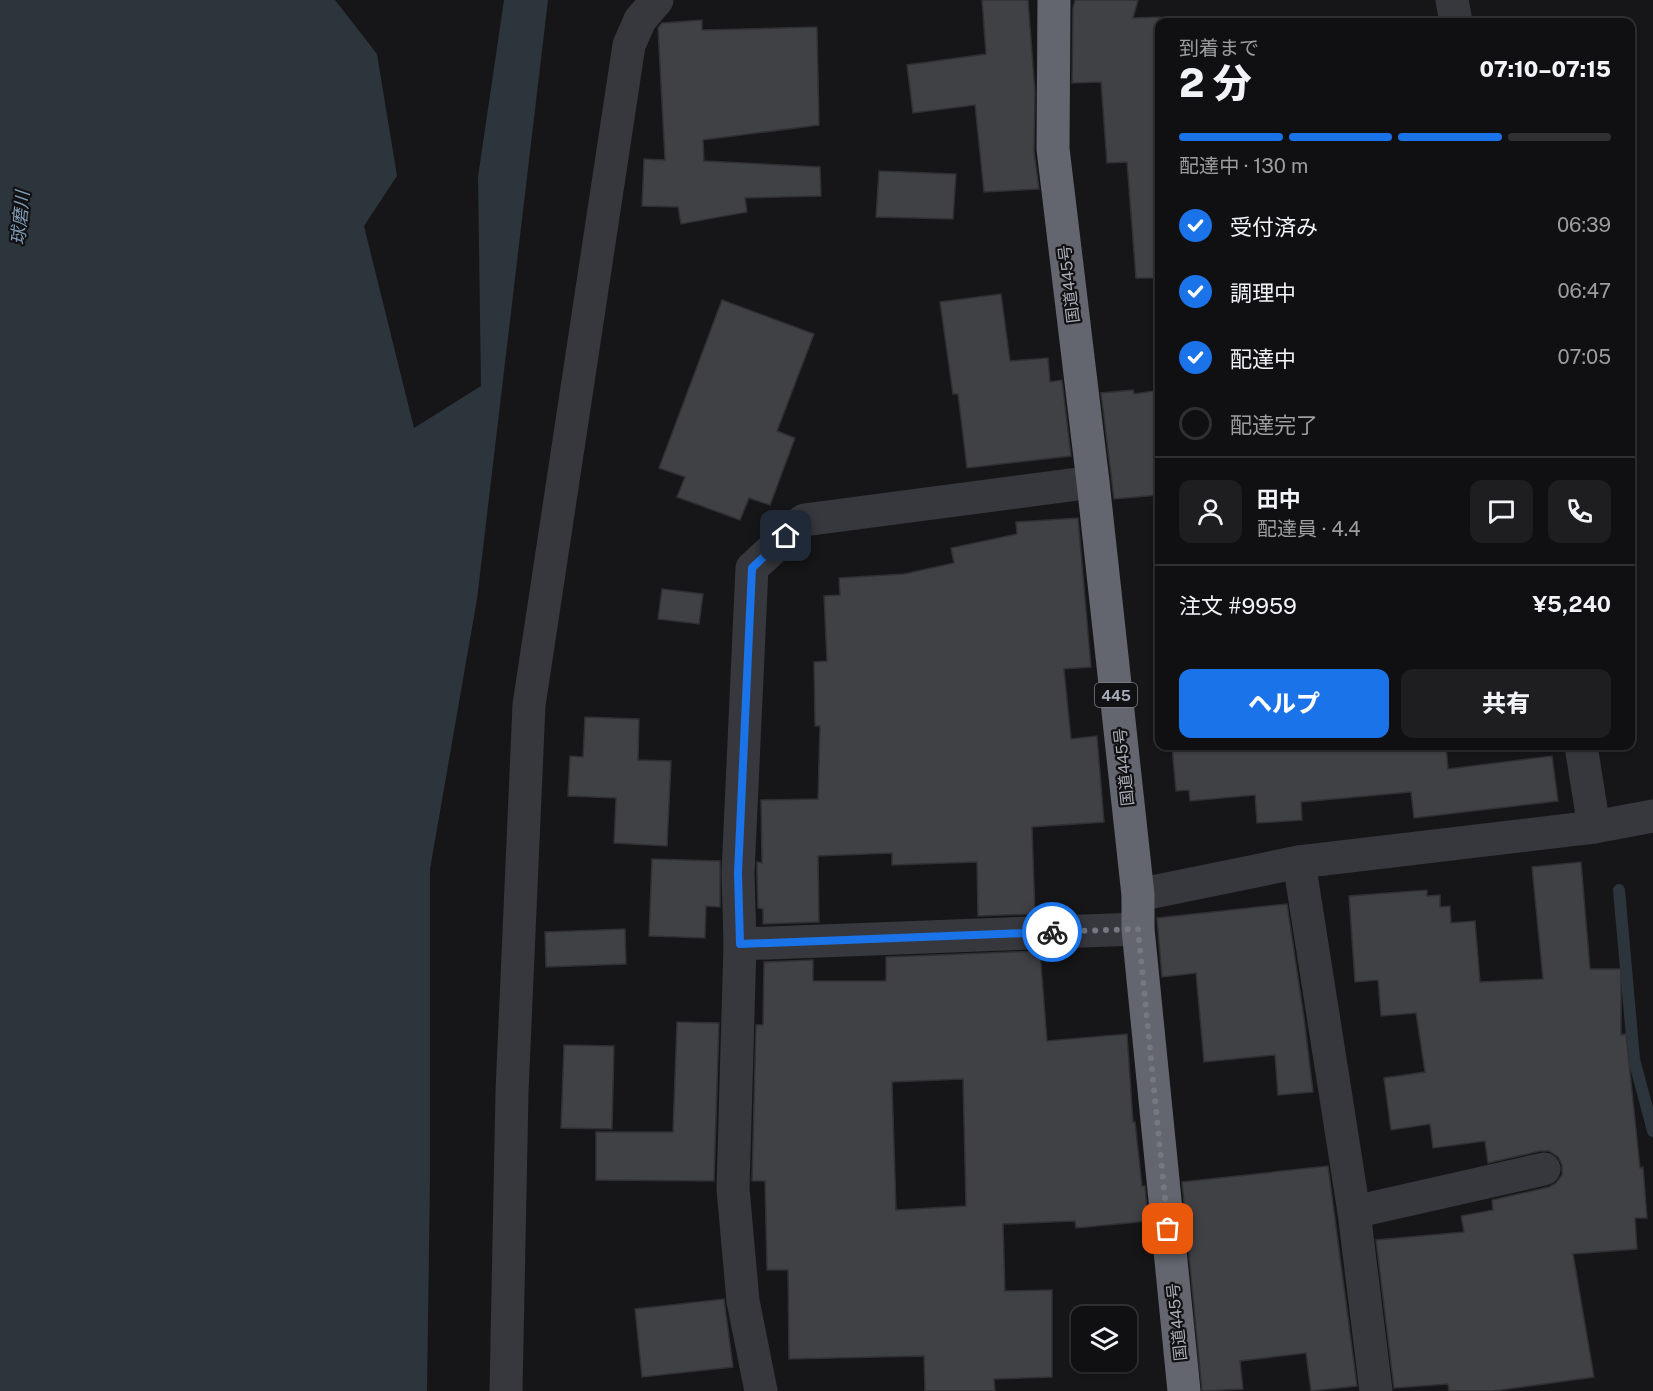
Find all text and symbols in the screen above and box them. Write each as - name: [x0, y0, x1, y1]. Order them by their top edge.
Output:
- text: 到着まで: [1179, 36, 1259, 60]
- text: 07:10–07:15: [1479, 56, 1611, 82]
- text: 2 分: [1179, 60, 1252, 106]
- text: 配達中 · 130 m: [1179, 154, 1308, 178]
- water label: 球磨川: [7, 188, 33, 246]
- icon: check: [1179, 209, 1212, 242]
- text: 06:39: [1557, 213, 1611, 237]
- text: 受付済み: [1230, 214, 1318, 240]
- street label: 国道445号: [1055, 244, 1083, 324]
- icon: check: [1179, 275, 1212, 308]
- text: 06:47: [1557, 279, 1611, 303]
- text: 調理中: [1230, 280, 1296, 306]
- icon: check: [1179, 341, 1212, 374]
- text: 07:05: [1558, 345, 1611, 369]
- text: 配達中: [1230, 346, 1296, 372]
- text: 配達完了: [1230, 412, 1318, 438]
- button: person: [1179, 480, 1242, 543]
- button: chat: [1470, 480, 1533, 543]
- button: phone: [1548, 480, 1611, 543]
- text: 田中: [1257, 486, 1301, 512]
- pin: [760, 510, 811, 561]
- text: 配達員 · 4.4: [1257, 517, 1361, 541]
- icon: home: [769, 519, 802, 552]
- text: ¥5,240: [1533, 591, 1611, 617]
- text: 注文 #9959: [1179, 593, 1297, 619]
- button: ヘルプ: [1179, 669, 1389, 738]
- button: 共有: [1401, 669, 1611, 738]
- road number: 445: [1095, 683, 1137, 707]
- street label: 国道445号: [1110, 727, 1138, 807]
- courier: [1022, 902, 1082, 962]
- icon: bike: [1036, 916, 1069, 949]
- pin: [1142, 1203, 1193, 1254]
- icon: bag: [1151, 1212, 1184, 1245]
- street label: 国道445号: [1163, 1282, 1191, 1362]
- map controls: [1071, 1306, 1137, 1372]
- button: layers: [1071, 1306, 1137, 1372]

